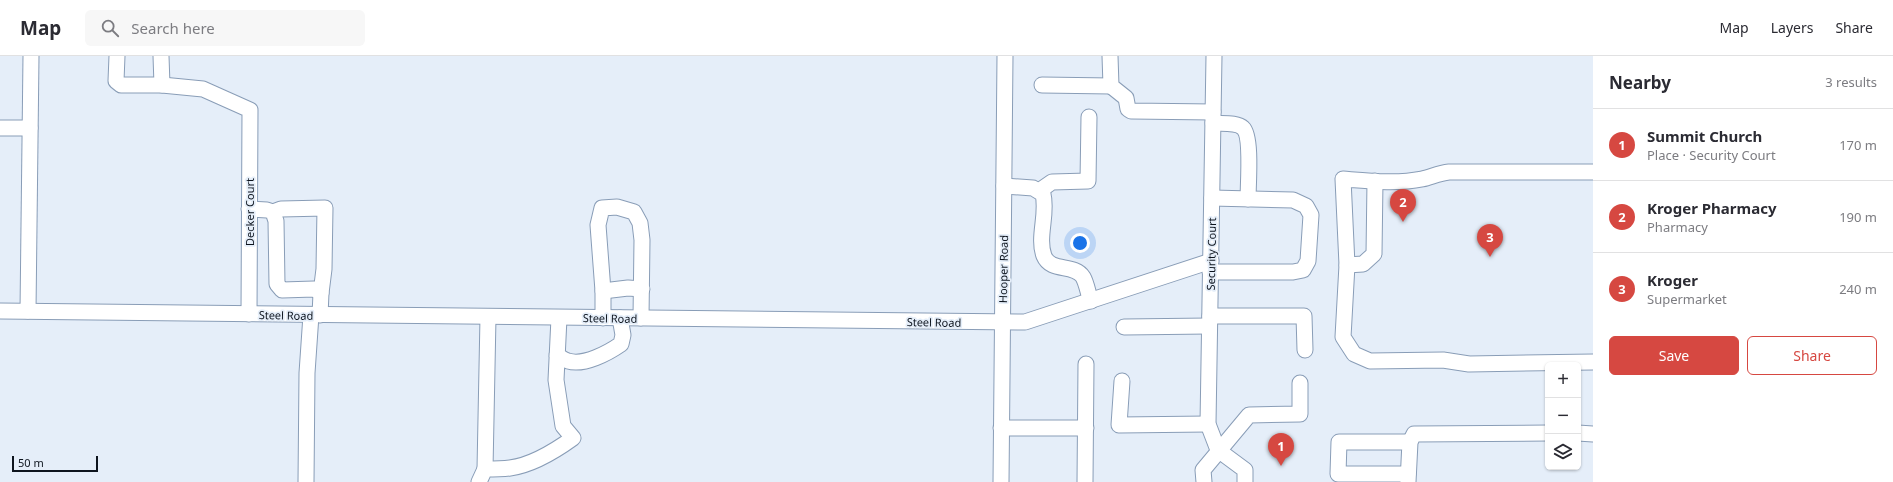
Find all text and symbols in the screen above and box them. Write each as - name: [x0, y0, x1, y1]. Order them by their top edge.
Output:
- search box: [85, 10, 365, 46]
- text: Map: [20, 15, 61, 41]
- icon: search: [99, 17, 121, 39]
- text: Search here: [131, 18, 215, 38]
- text: Map: [1720, 18, 1749, 37]
- text: Layers: [1771, 18, 1813, 37]
- text: Share: [1835, 18, 1873, 37]
- text: Nearby: [1609, 71, 1671, 94]
- text: 3 results: [1825, 73, 1877, 91]
- text: Summit Church: [1647, 126, 1762, 146]
- text: 1: [1618, 136, 1626, 154]
- text: 170 m: [1839, 136, 1877, 154]
- text: Place · Security Court: [1647, 146, 1776, 164]
- street label: Decker Court: [242, 178, 257, 246]
- pin: 2: [1390, 189, 1416, 222]
- text: Kroger Pharmacy: [1647, 198, 1776, 218]
- text: 2: [1618, 208, 1626, 226]
- text: 190 m: [1839, 208, 1877, 226]
- street label: Security Court: [1203, 217, 1219, 291]
- text: Pharmacy: [1647, 218, 1708, 236]
- pin: 3: [1477, 224, 1503, 257]
- your location: [1070, 233, 1090, 253]
- street label: Hooper Road: [995, 235, 1011, 303]
- text: Kroger: [1647, 270, 1698, 290]
- text: 3: [1618, 280, 1626, 298]
- text: 240 m: [1839, 280, 1877, 298]
- text: Supermarket: [1647, 290, 1727, 308]
- street label: Steel Road: [259, 307, 313, 323]
- street label: Steel Road: [583, 310, 637, 326]
- street label: Steel Road: [907, 314, 961, 330]
- button: Save: [1609, 336, 1739, 375]
- button: Share: [1747, 336, 1877, 375]
- map controls: [1545, 362, 1581, 470]
- button: +: [1545, 362, 1581, 398]
- button: −: [1545, 398, 1581, 434]
- pin: 1: [1268, 433, 1294, 466]
- button: layers: [1545, 434, 1581, 470]
- scale bar: [12, 454, 98, 473]
- text: 50 m: [18, 455, 44, 470]

